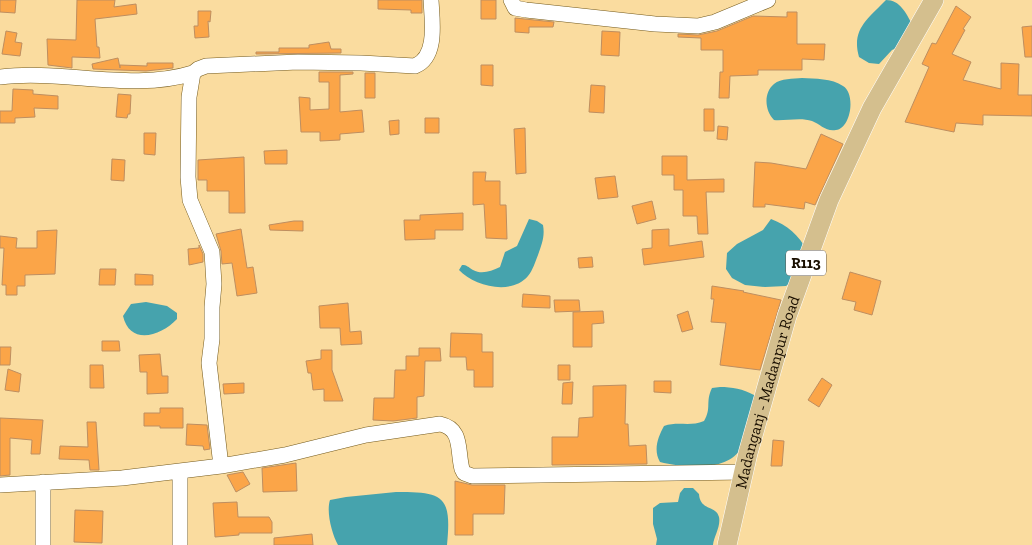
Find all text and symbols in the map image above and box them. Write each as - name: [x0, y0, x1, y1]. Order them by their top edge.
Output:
- road number: R113: [786, 250, 826, 276]
- street label: Madanganj - Madanpur Road: [731, 293, 803, 490]

